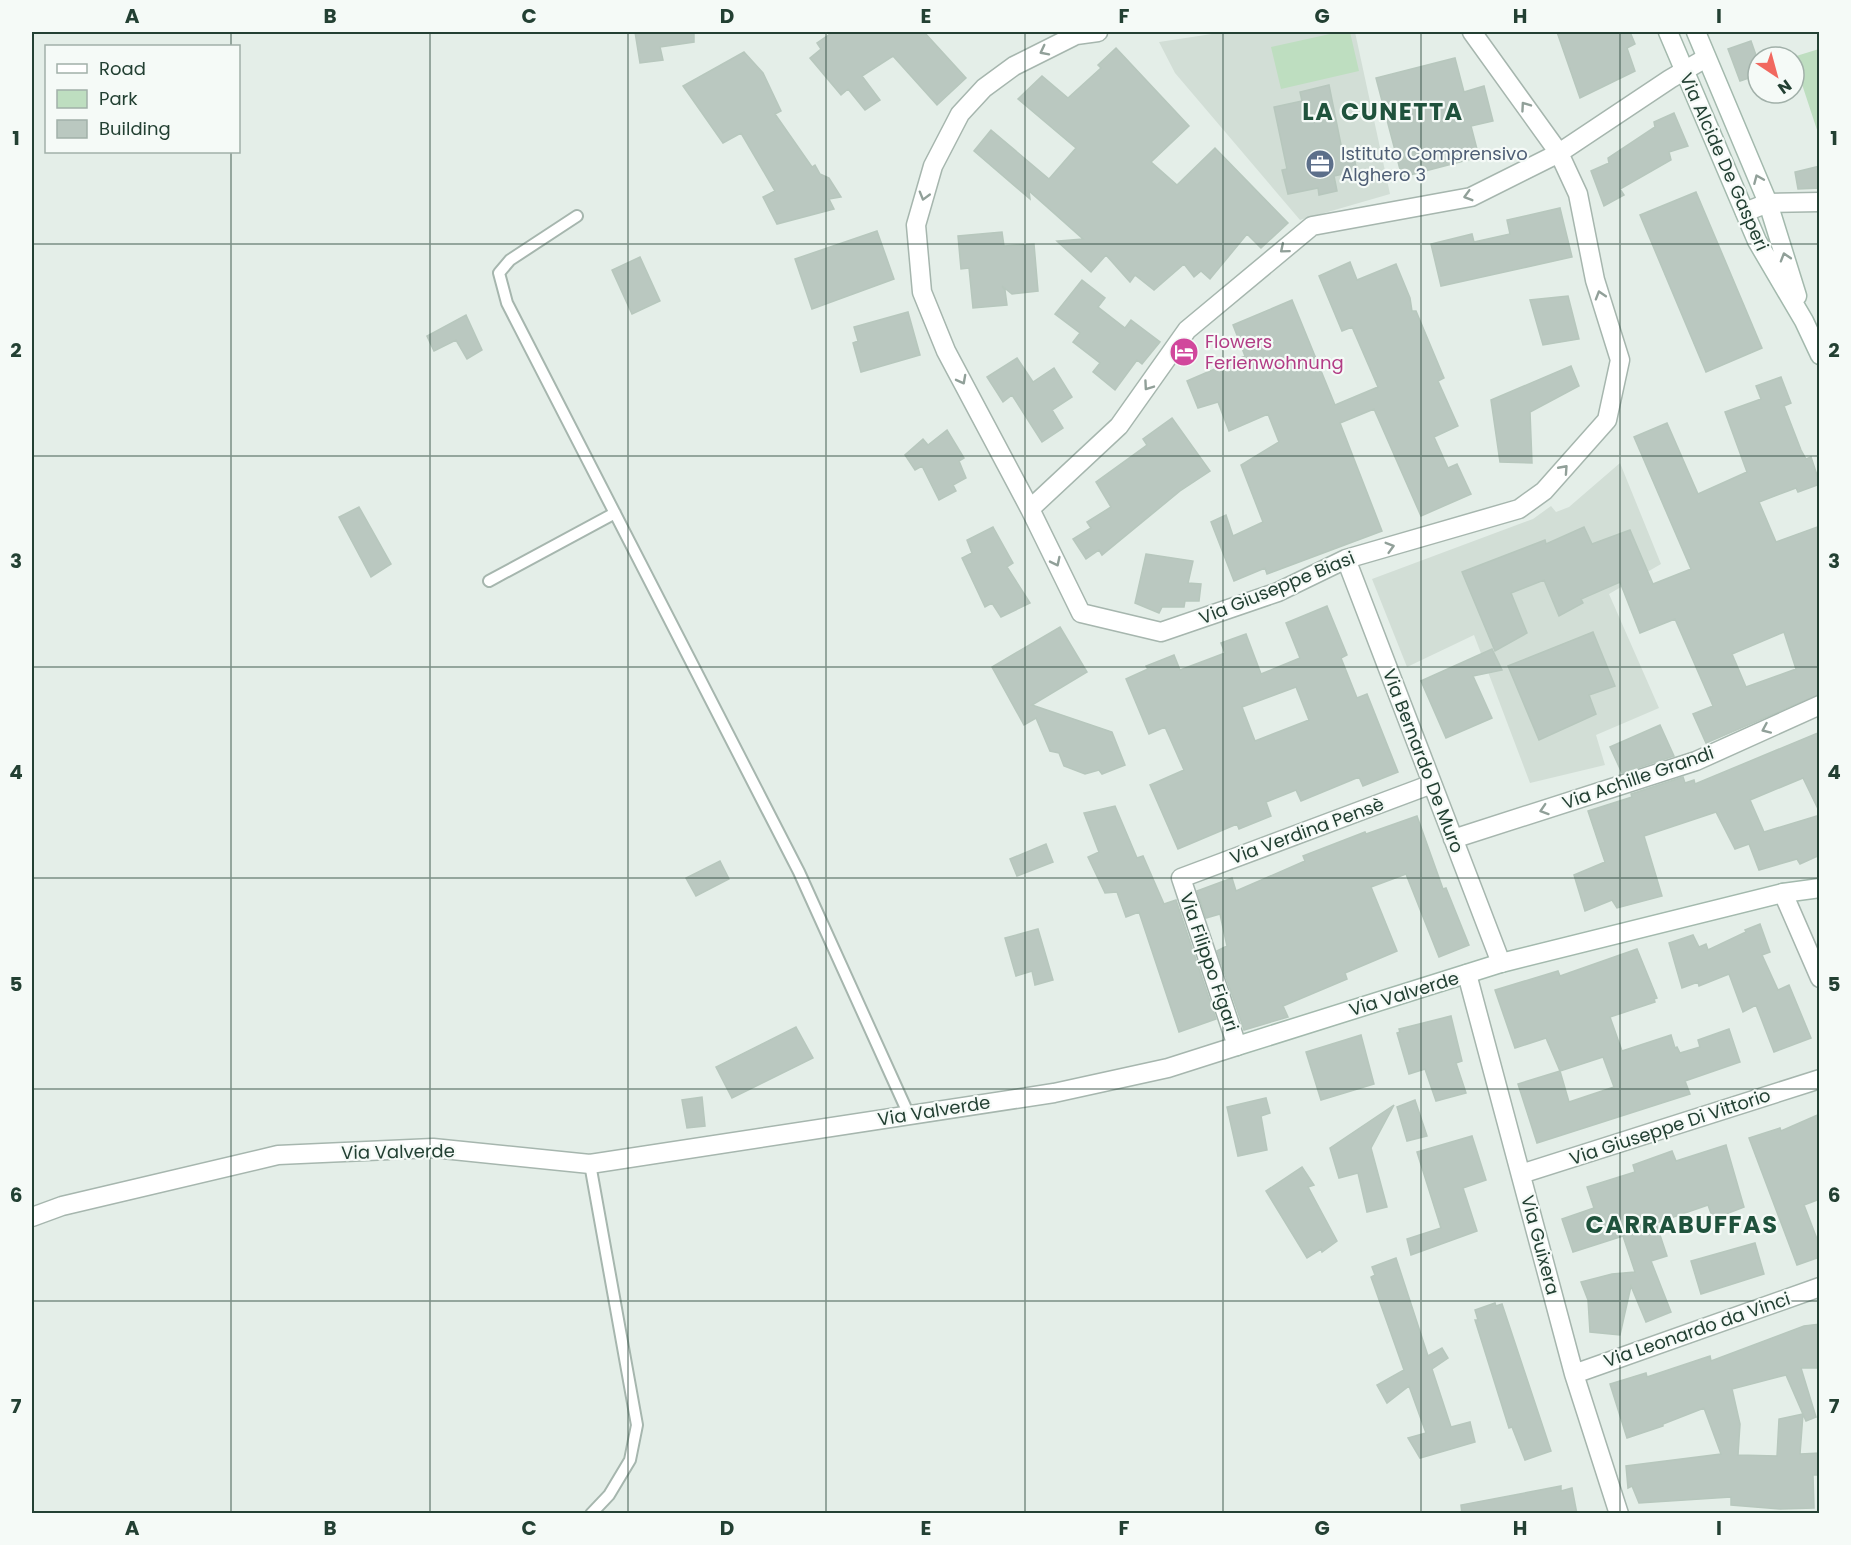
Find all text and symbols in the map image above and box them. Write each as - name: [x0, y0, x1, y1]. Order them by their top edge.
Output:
- text: A: [125, 2, 140, 30]
- text: B: [323, 2, 337, 30]
- text: C: [521, 2, 537, 30]
- text: D: [720, 2, 734, 30]
- text: E: [921, 2, 931, 30]
- text: F: [1119, 2, 1130, 30]
- text: G: [1314, 2, 1330, 30]
- text: H: [1513, 2, 1527, 30]
- text: I: [1716, 2, 1722, 30]
- one-way arrow: [1039, 44, 1050, 55]
- legend: [45, 45, 240, 153]
- north arrow: [1746, 45, 1806, 105]
- text: Road: [99, 56, 146, 81]
- street label: Via Alcide De Gasperi: [1674, 69, 1775, 255]
- text: N: [1773, 74, 1796, 100]
- text: Park: [99, 86, 138, 111]
- district label: LA CUNETTA: [1302, 95, 1464, 128]
- one-way arrow: [1521, 101, 1532, 112]
- text: Building: [99, 116, 171, 141]
- text: 1: [12, 124, 20, 152]
- text: 1: [1830, 124, 1838, 152]
- place label: Istituto Comprensivo Alghero 3: [1341, 141, 1528, 187]
- office icon: Istituto Comprensivo Alghero 3: [1304, 148, 1336, 180]
- one-way arrow: [1753, 174, 1765, 185]
- one-way arrow: [1463, 189, 1474, 201]
- one-way arrow: [919, 190, 931, 200]
- one-way arrow: [1280, 242, 1291, 253]
- one-way arrow: [1780, 252, 1792, 263]
- one-way arrow: [1595, 290, 1607, 301]
- place label: Flowers Ferienwohnung: [1205, 329, 1344, 375]
- text: 2: [10, 336, 22, 364]
- hotel icon: Flowers Ferienwohnung: [1168, 336, 1200, 368]
- text: 2: [1828, 336, 1840, 364]
- one-way arrow: [955, 374, 966, 385]
- one-way arrow: [1144, 380, 1155, 391]
- one-way arrow: [1557, 465, 1568, 476]
- one-way arrow: [1384, 542, 1395, 554]
- street label: Via Giuseppe Biasi: [1195, 545, 1358, 630]
- text: 3: [10, 547, 22, 575]
- text: 3: [1828, 547, 1840, 575]
- one-way arrow: [1049, 555, 1060, 566]
- street label: Via Bernardo De Muro: [1377, 665, 1470, 856]
- one-way arrow: [1762, 722, 1773, 734]
- street label: Via Achille Grandi: [1559, 740, 1717, 815]
- text: 4: [9, 758, 23, 786]
- text: 4: [1827, 758, 1841, 786]
- street label: Via Verdina Pensè: [1226, 791, 1387, 870]
- one-way arrow: [1539, 803, 1550, 815]
- street label: Via Filippo Figari: [1174, 889, 1245, 1035]
- street label: Via Valverde: [1346, 965, 1462, 1022]
- text: 5: [10, 970, 23, 998]
- text: 5: [1828, 970, 1841, 998]
- street label: Via Giuseppe Di Vittorio: [1566, 1082, 1774, 1171]
- street label: Via Valverde: [876, 1089, 992, 1132]
- street label: Via Valverde: [341, 1138, 455, 1165]
- text: 6: [10, 1181, 22, 1209]
- text: 6: [1828, 1181, 1840, 1209]
- street label: Via Guixera: [1515, 1192, 1566, 1297]
- district label: CARRABUFFAS: [1586, 1208, 1778, 1241]
- street label: Via Leonardo da Vinci: [1600, 1286, 1793, 1373]
- text: 7: [11, 1392, 22, 1420]
- text: 7: [1829, 1392, 1840, 1420]
- text: A: [125, 1514, 140, 1542]
- text: B: [323, 1514, 337, 1542]
- text: C: [521, 1514, 537, 1542]
- text: D: [720, 1514, 734, 1542]
- text: E: [921, 1514, 931, 1542]
- text: F: [1119, 1514, 1130, 1542]
- text: G: [1314, 1514, 1330, 1542]
- text: H: [1513, 1514, 1527, 1542]
- text: I: [1716, 1514, 1722, 1542]

